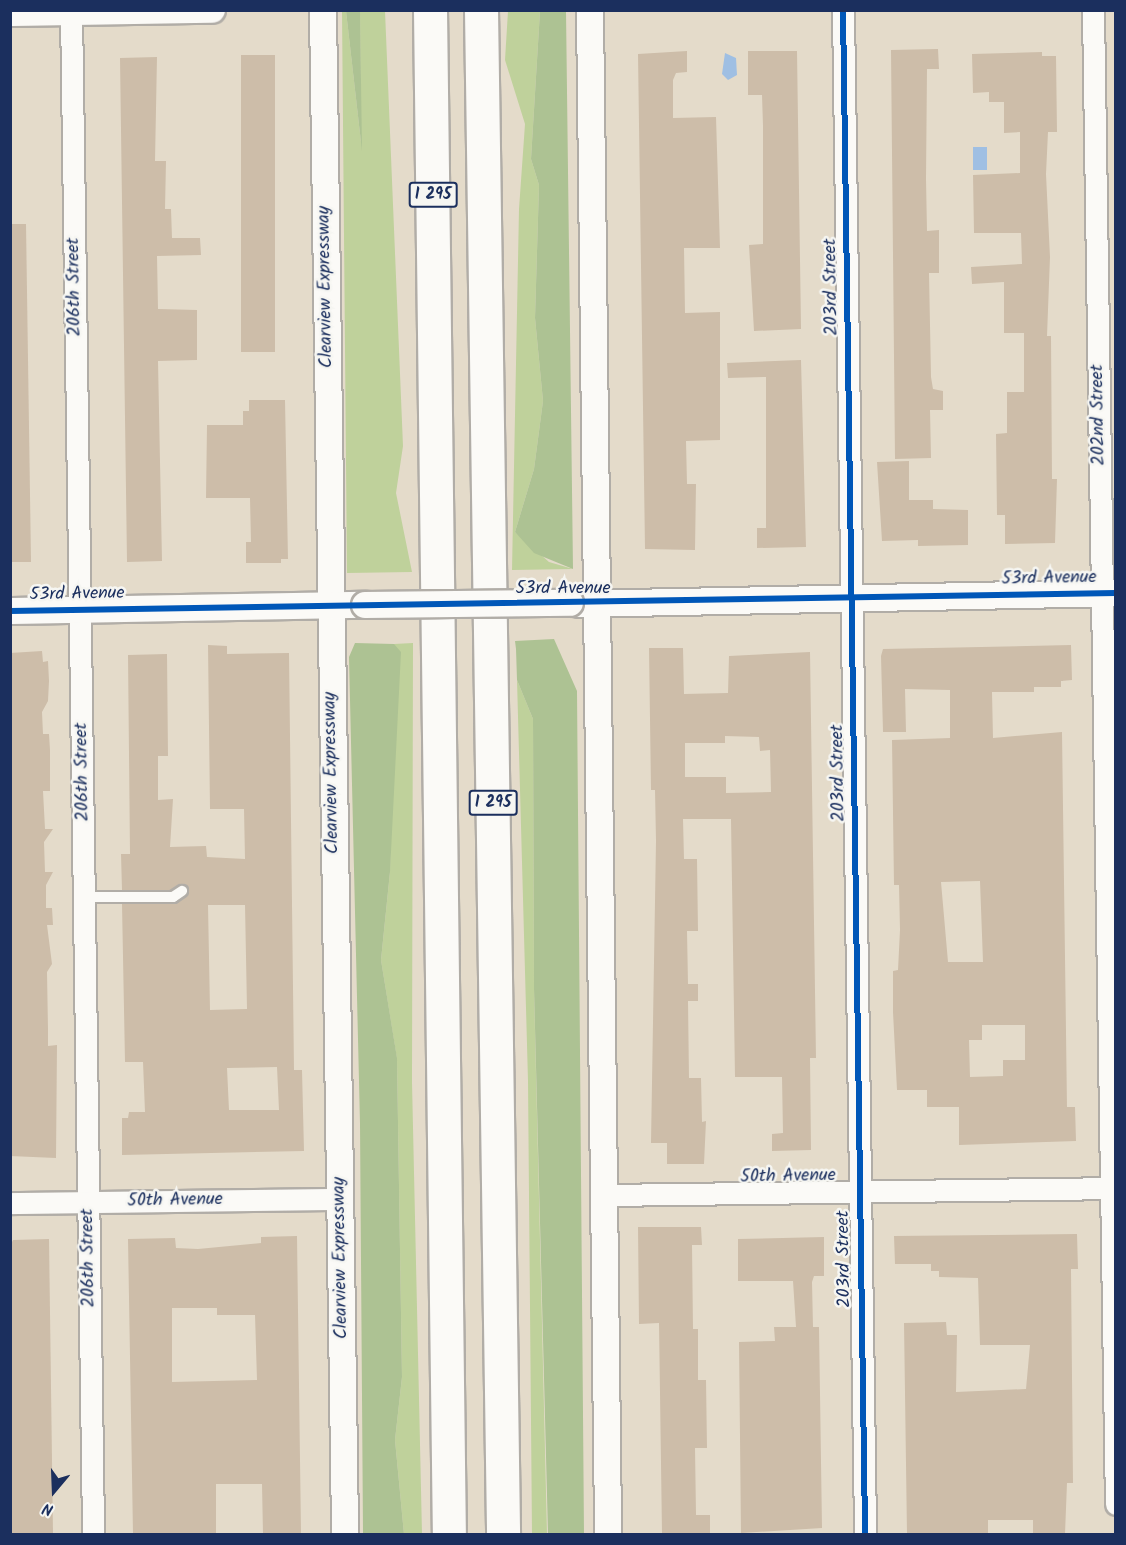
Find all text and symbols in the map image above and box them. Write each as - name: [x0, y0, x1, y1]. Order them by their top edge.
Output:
- road number: I 295: [408, 182, 458, 208]
- street label: Clearview Expressway: [314, 206, 338, 368]
- street label: 206th Street: [63, 237, 87, 337]
- street label: 203rd Street: [820, 238, 844, 336]
- street label: 202nd Street: [1087, 364, 1111, 466]
- street label: 53rd Avenue: [1001, 567, 1097, 591]
- street label: 53rd Avenue: [515, 578, 611, 600]
- street label: 53rd Avenue: [29, 583, 125, 607]
- street label: Clearview Expressway: [320, 692, 344, 854]
- street label: 206th Street: [71, 722, 95, 822]
- street label: 203rd Street: [827, 724, 851, 822]
- road number: I 295: [468, 790, 518, 816]
- street label: 50th Avenue: [740, 1165, 836, 1189]
- street label: Clearview Expressway: [329, 1177, 353, 1339]
- street label: 50th Avenue: [127, 1189, 223, 1213]
- street label: 206th Street: [77, 1208, 101, 1308]
- street label: 203rd Street: [833, 1210, 857, 1308]
- north arrow: [24, 1461, 84, 1521]
- text: N: [39, 1495, 57, 1522]

